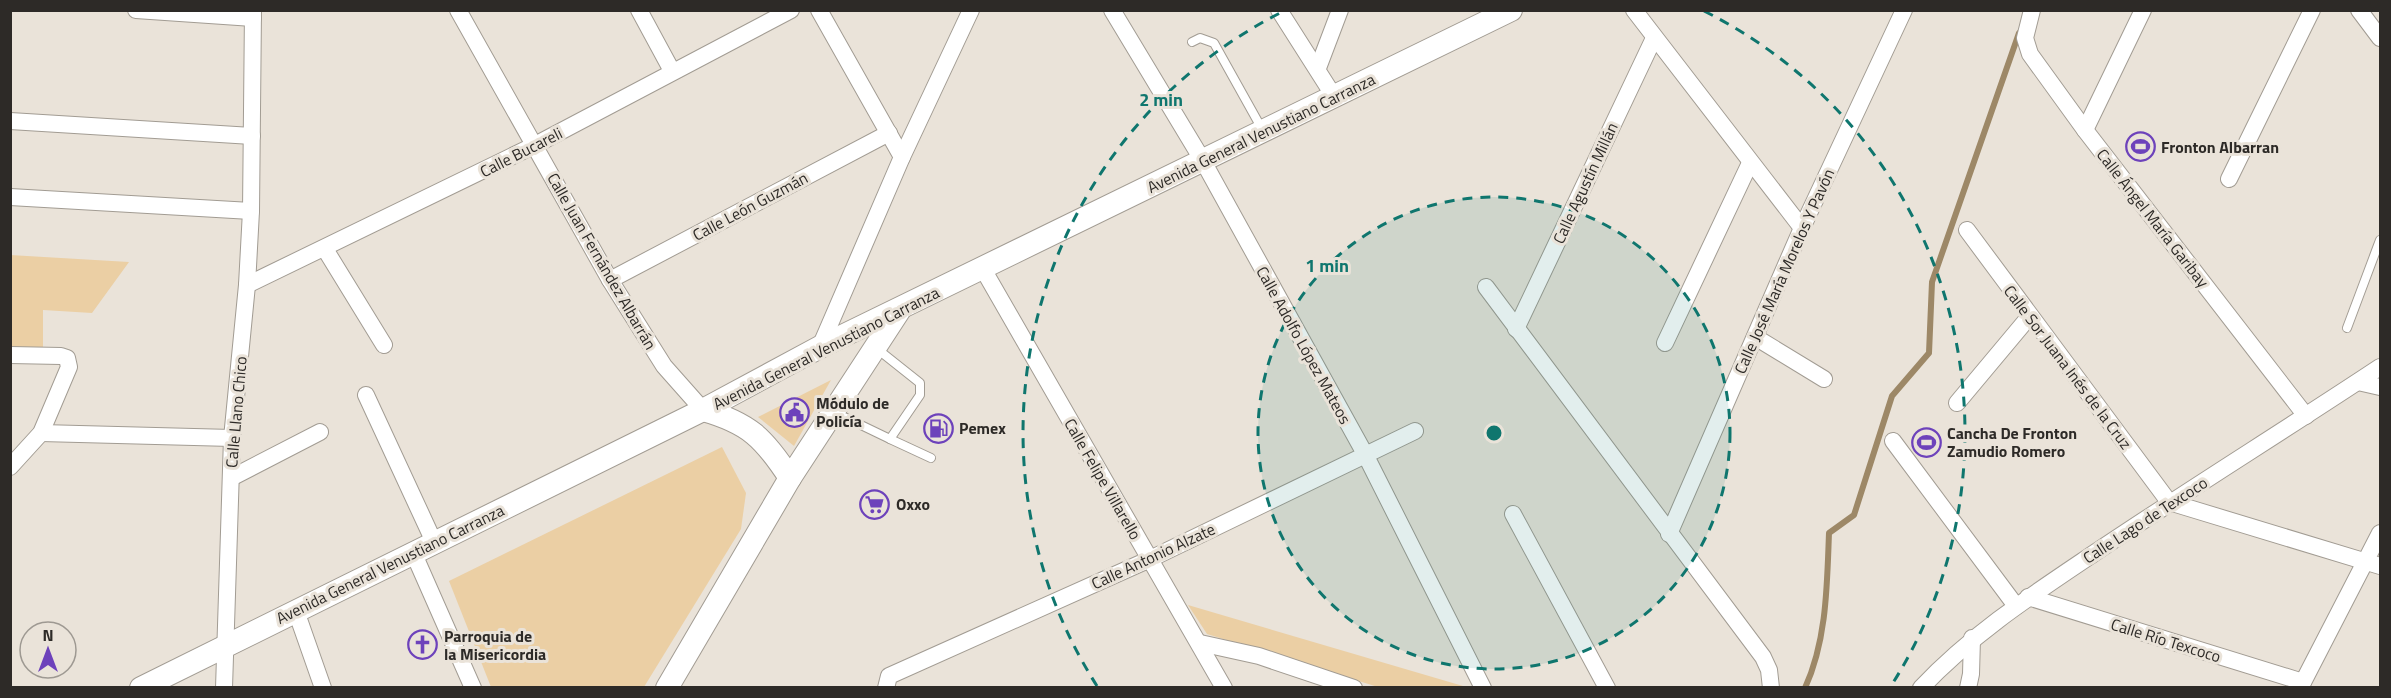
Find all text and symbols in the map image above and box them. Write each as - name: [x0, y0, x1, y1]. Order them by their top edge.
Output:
- street label: Avenida General Venustiano Carranza: [1143, 67, 1379, 199]
- text: 2 min: [1139, 86, 1183, 113]
- street label: Calle Agustín Millán: [1546, 118, 1624, 248]
- street label: Calle Bucareli: [476, 121, 566, 183]
- sports icon: Fronton Albarran: [2124, 131, 2156, 163]
- place label: Fronton Albarran: [2161, 135, 2279, 159]
- street label: Calle Ángel María Garibay: [2091, 143, 2215, 293]
- street label: Calle León Guzmán: [688, 165, 812, 247]
- street label: Calle José María Morelos Y Pavón: [1728, 165, 1840, 377]
- street label: Calle Juan Fernández Albarrán: [541, 168, 663, 354]
- text: 1 min: [1305, 252, 1349, 279]
- street label: Calle Adolfo López Mateos: [1251, 262, 1357, 428]
- street label: Avenida General Venustiano Carranza: [709, 280, 943, 416]
- street label: Calle Sor Juana Inés de la Cruz: [1998, 280, 2138, 454]
- street label: Calle Llano Chico: [219, 355, 253, 469]
- place label: Módulo de Policía: [816, 391, 889, 433]
- public building icon: Módulo de Policía: [779, 396, 811, 428]
- fuel station icon: Pemex: [922, 412, 954, 444]
- street label: Calle Felipe Villarello: [1058, 414, 1148, 544]
- place label: Pemex: [959, 416, 1006, 440]
- place label: Cancha De Fronton Zamudio Romero: [1947, 421, 2077, 463]
- centre of rings: [1484, 423, 1504, 443]
- sports icon: Cancha De Fronton Zamudio Romero: [1910, 426, 1942, 458]
- street label: Calle Lago de Texcoco: [2078, 471, 2212, 569]
- supermarket icon: Oxxo: [859, 488, 891, 520]
- place label: Oxxo: [896, 492, 930, 516]
- street label: Avenida General Venustiano Carranza: [272, 498, 508, 630]
- street label: Calle Antonio Alzate: [1087, 517, 1219, 595]
- street label: Calle Río Texcoco: [2108, 612, 2224, 668]
- north arrow: [18, 620, 78, 680]
- text: N: [42, 623, 54, 647]
- place label: Parroquia de la Misericordia: [444, 624, 546, 666]
- church icon: Parroquia de la Misericordia: [407, 629, 439, 661]

